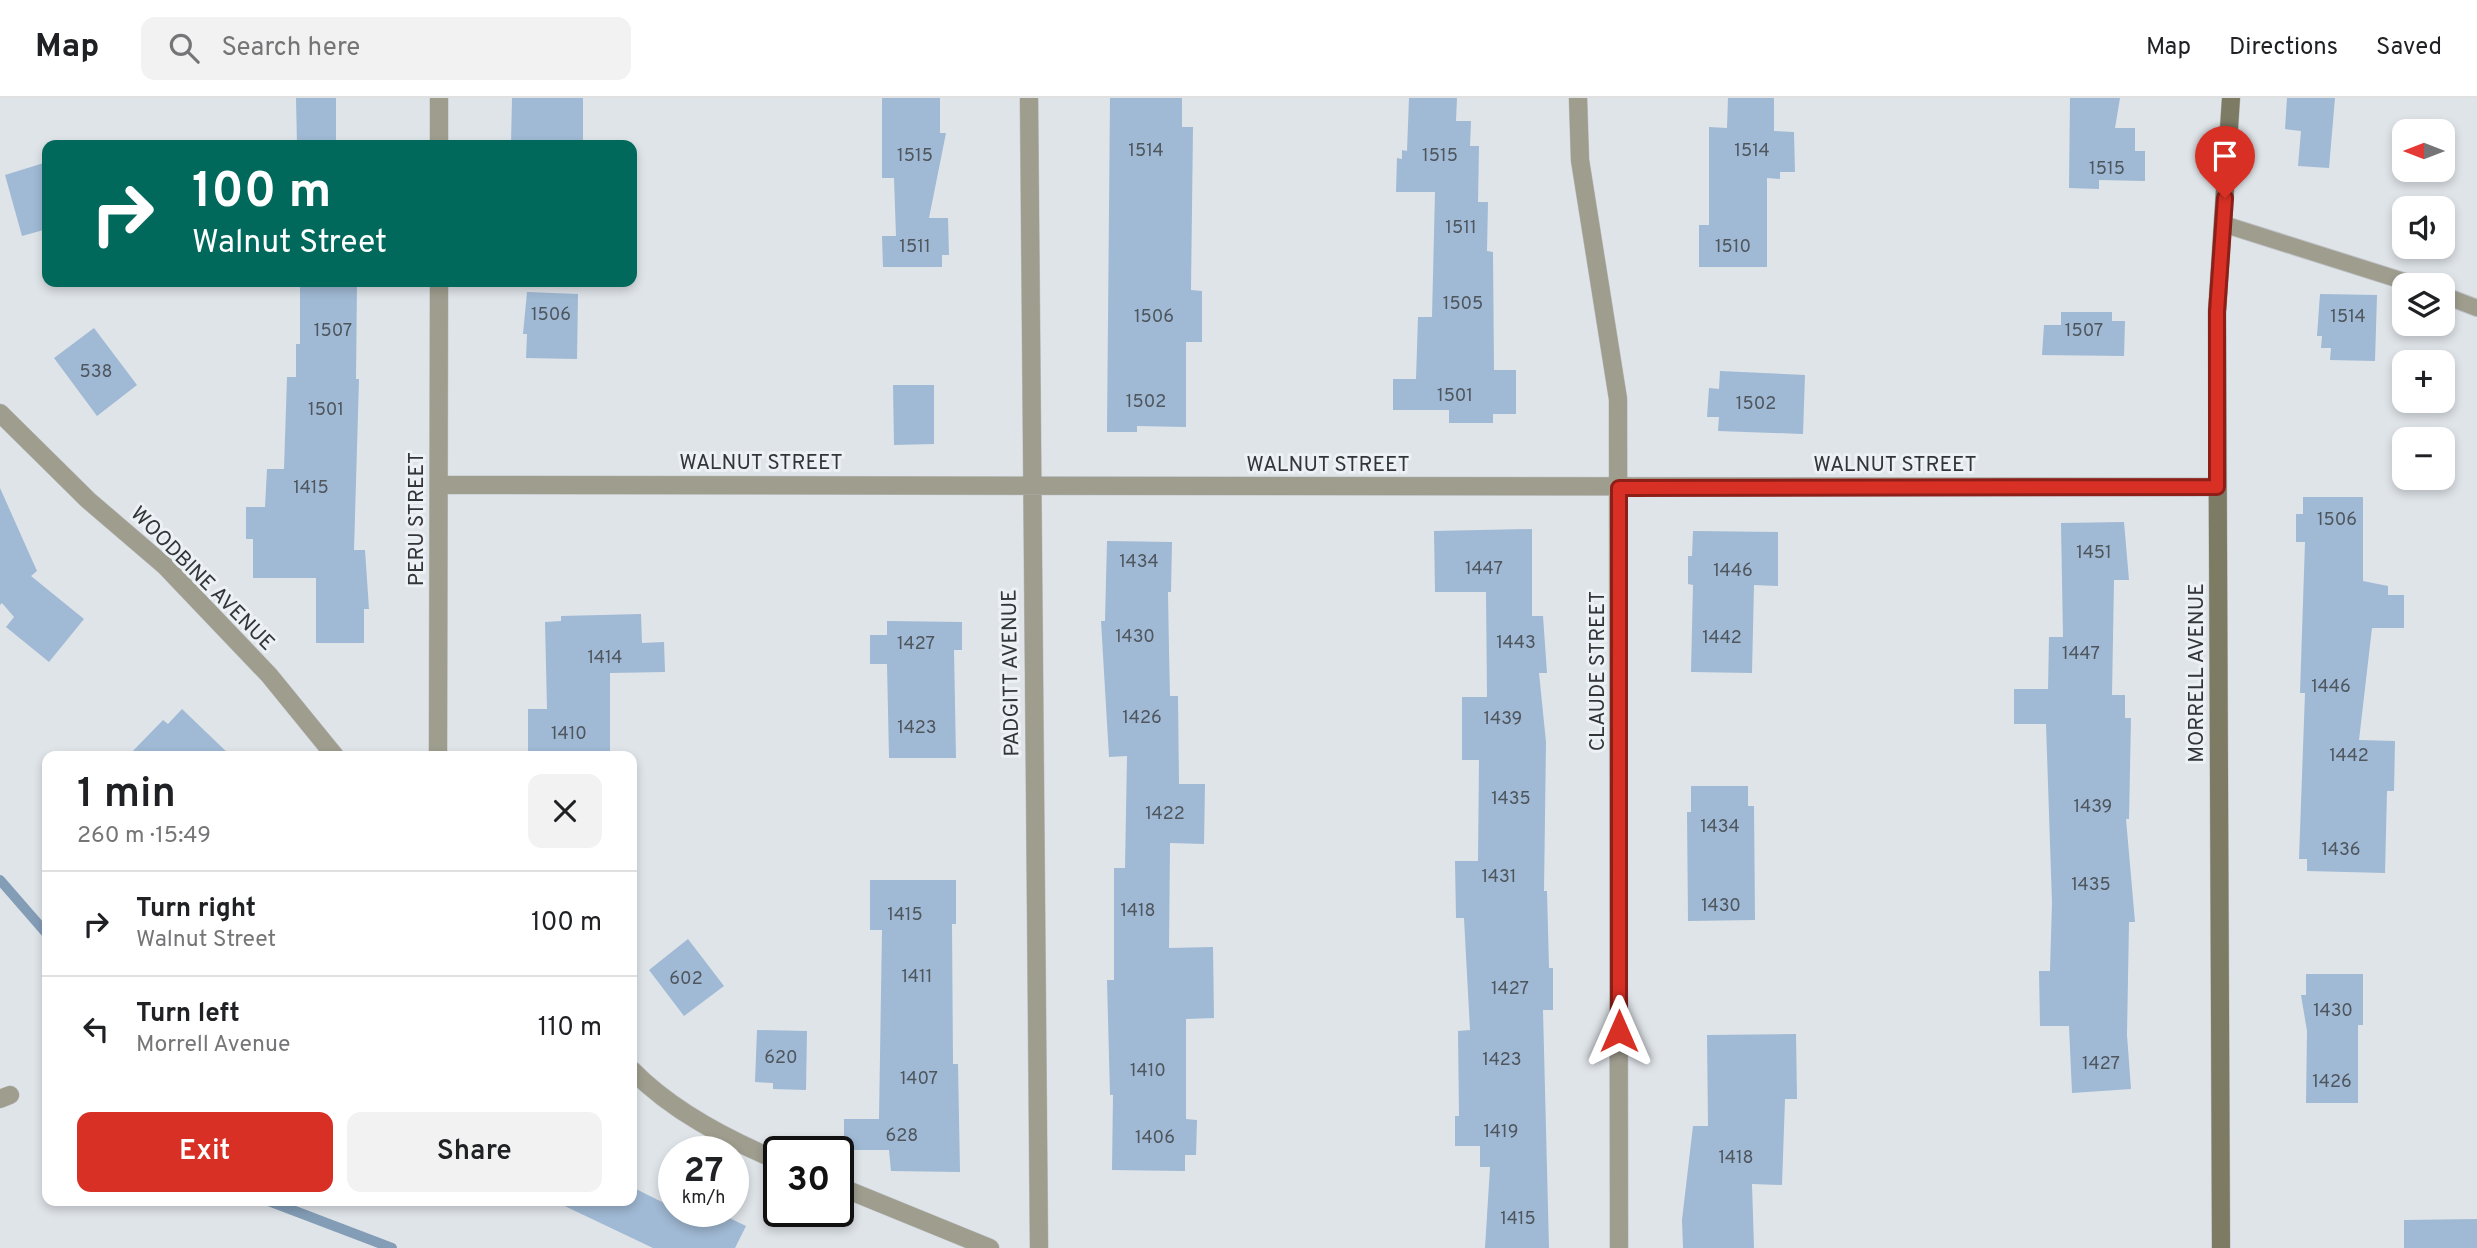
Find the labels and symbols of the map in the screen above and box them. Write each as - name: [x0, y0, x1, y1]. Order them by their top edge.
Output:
- north arrow: [2392, 119, 2455, 182]
- pin: [2195, 126, 2255, 198]
- house number: 1514: [1128, 140, 1164, 163]
- house number: 1514: [1734, 140, 1770, 163]
- house number: 1515: [897, 145, 933, 168]
- house number: 1515: [1422, 145, 1458, 168]
- house number: 1515: [2089, 158, 2125, 181]
- house number: 1511: [1445, 217, 1477, 240]
- house number: 1511: [899, 236, 931, 259]
- house number: 1510: [1715, 236, 1751, 259]
- house number: 1505: [1443, 293, 1483, 316]
- house number: 1506: [531, 304, 571, 327]
- house number: 1506: [1134, 306, 1174, 329]
- house number: 1514: [2330, 306, 2366, 329]
- house number: 1507: [314, 320, 352, 343]
- house number: 1507: [2065, 320, 2103, 343]
- house number: 538: [79, 361, 113, 384]
- house number: 1501: [1437, 385, 1473, 408]
- house number: 1502: [1126, 391, 1166, 414]
- house number: 1502: [1736, 393, 1776, 416]
- house number: 1501: [308, 399, 344, 422]
- street label: WALNUT STREET: [679, 450, 843, 477]
- street label: PERU STREET: [404, 452, 431, 586]
- street label: WALNUT STREET: [1246, 452, 1410, 479]
- street label: WALNUT STREET: [1813, 452, 1977, 479]
- house number: 1415: [293, 477, 329, 500]
- street label: WOODBINE AVENUE: [124, 501, 280, 657]
- house number: 1506: [2317, 509, 2357, 532]
- house number: 1451: [2076, 542, 2112, 565]
- house number: 1434: [1119, 551, 1159, 574]
- house number: 1447: [1465, 558, 1503, 581]
- house number: 1446: [1713, 560, 1753, 583]
- street label: MORRELL AVENUE: [2184, 583, 2211, 763]
- street label: PADGITT AVENUE: [997, 589, 1026, 757]
- street label: CLAUDE STREET: [1585, 591, 1612, 751]
- house number: 1430: [1115, 626, 1155, 649]
- house number: 1442: [1702, 627, 1742, 650]
- house number: 1443: [1496, 632, 1536, 655]
- house number: 1427: [897, 633, 935, 656]
- house number: 1447: [2062, 643, 2100, 666]
- house number: 1414: [587, 647, 623, 670]
- house number: 1446: [2311, 676, 2351, 699]
- house number: 1426: [1122, 707, 1162, 730]
- house number: 1439: [1484, 708, 1522, 731]
- house number: 1423: [897, 717, 937, 740]
- house number: 1410: [551, 723, 587, 746]
- house number: 1442: [2329, 745, 2369, 768]
- house number: 1435: [1491, 788, 1531, 811]
- house number: 1439: [2074, 796, 2112, 819]
- house number: 1422: [1145, 803, 1185, 826]
- house number: 1434: [1700, 816, 1740, 839]
- house number: 1436: [2321, 839, 2361, 862]
- house number: 1431: [1481, 866, 1517, 889]
- house number: 1435: [2071, 874, 2111, 897]
- house number: 1430: [1701, 895, 1741, 918]
- house number: 1418: [1120, 900, 1156, 923]
- house number: 1415: [887, 904, 923, 927]
- house number: 1411: [902, 966, 932, 989]
- house number: 602: [669, 968, 703, 991]
- house number: 1427: [1491, 978, 1529, 1001]
- position arrow: [1582, 994, 1656, 1068]
- house number: 1430: [2313, 1000, 2353, 1023]
- house number: 620: [764, 1047, 798, 1070]
- house number: 1423: [1482, 1049, 1522, 1072]
- house number: 1427: [2082, 1053, 2120, 1076]
- house number: 1410: [1130, 1060, 1166, 1083]
- house number: 1407: [900, 1068, 938, 1091]
- house number: 1426: [2312, 1071, 2352, 1094]
- house number: 1419: [1484, 1121, 1519, 1144]
- house number: 628: [886, 1125, 918, 1148]
- house number: 1406: [1135, 1127, 1175, 1150]
- speed limit sign: 30: [763, 1136, 854, 1227]
- house number: 1418: [1718, 1147, 1754, 1170]
- house number: 1415: [1500, 1208, 1536, 1231]

